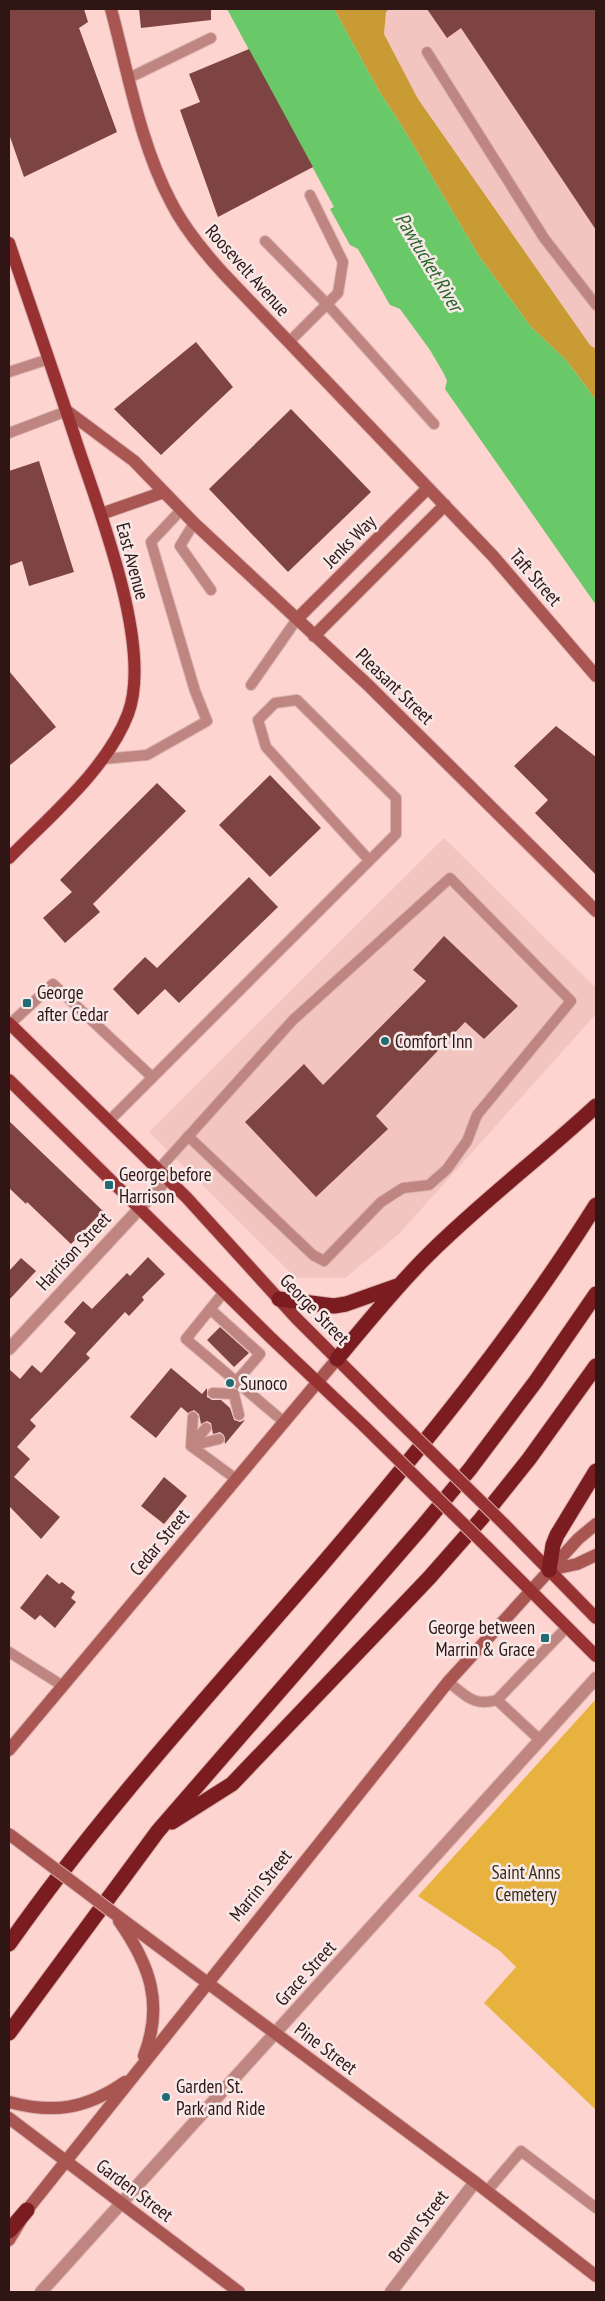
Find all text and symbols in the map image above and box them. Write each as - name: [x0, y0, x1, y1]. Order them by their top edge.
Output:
- water label: Pawtucket River: [389, 208, 470, 318]
- street label: Roosevelt Avenue: [201, 219, 296, 321]
- street label: Jenks Way: [317, 509, 381, 573]
- street label: East Avenue: [111, 520, 155, 602]
- street label: Taft Street: [505, 544, 568, 611]
- street label: Pleasant Street: [351, 643, 440, 730]
- place label: George after Cedar: [37, 980, 109, 1026]
- marker: George after Cedar: [21, 997, 33, 1009]
- place label: Comfort Inn: [395, 1029, 473, 1053]
- marker: Comfort Inn: [379, 1035, 391, 1047]
- place label: George before Harrison: [119, 1162, 212, 1208]
- marker: George before Harrison: [103, 1179, 115, 1191]
- street label: Harrison Street: [31, 1206, 116, 1295]
- street label: George Street: [275, 1268, 355, 1350]
- place label: Sunoco: [240, 1371, 288, 1395]
- marker: Sunoco: [224, 1377, 236, 1389]
- street label: Cedar Street: [124, 1503, 195, 1581]
- place label: George between Marrin & Grace: [428, 1615, 535, 1661]
- marker: George between Marrin & Grace: [539, 1632, 551, 1644]
- street label: Marrin Street: [224, 1843, 297, 1926]
- park label: Saint Anns Cemetery: [491, 1860, 561, 1906]
- street label: Grace Street: [269, 1935, 341, 2011]
- street label: Pine Street: [290, 2017, 363, 2080]
- place label: Garden St. Park and Ride: [176, 2074, 265, 2120]
- marker: Garden St. Park and Ride: [160, 2091, 172, 2103]
- street label: Garden Street: [92, 2153, 179, 2227]
- street label: Brown Street: [383, 2184, 454, 2267]

